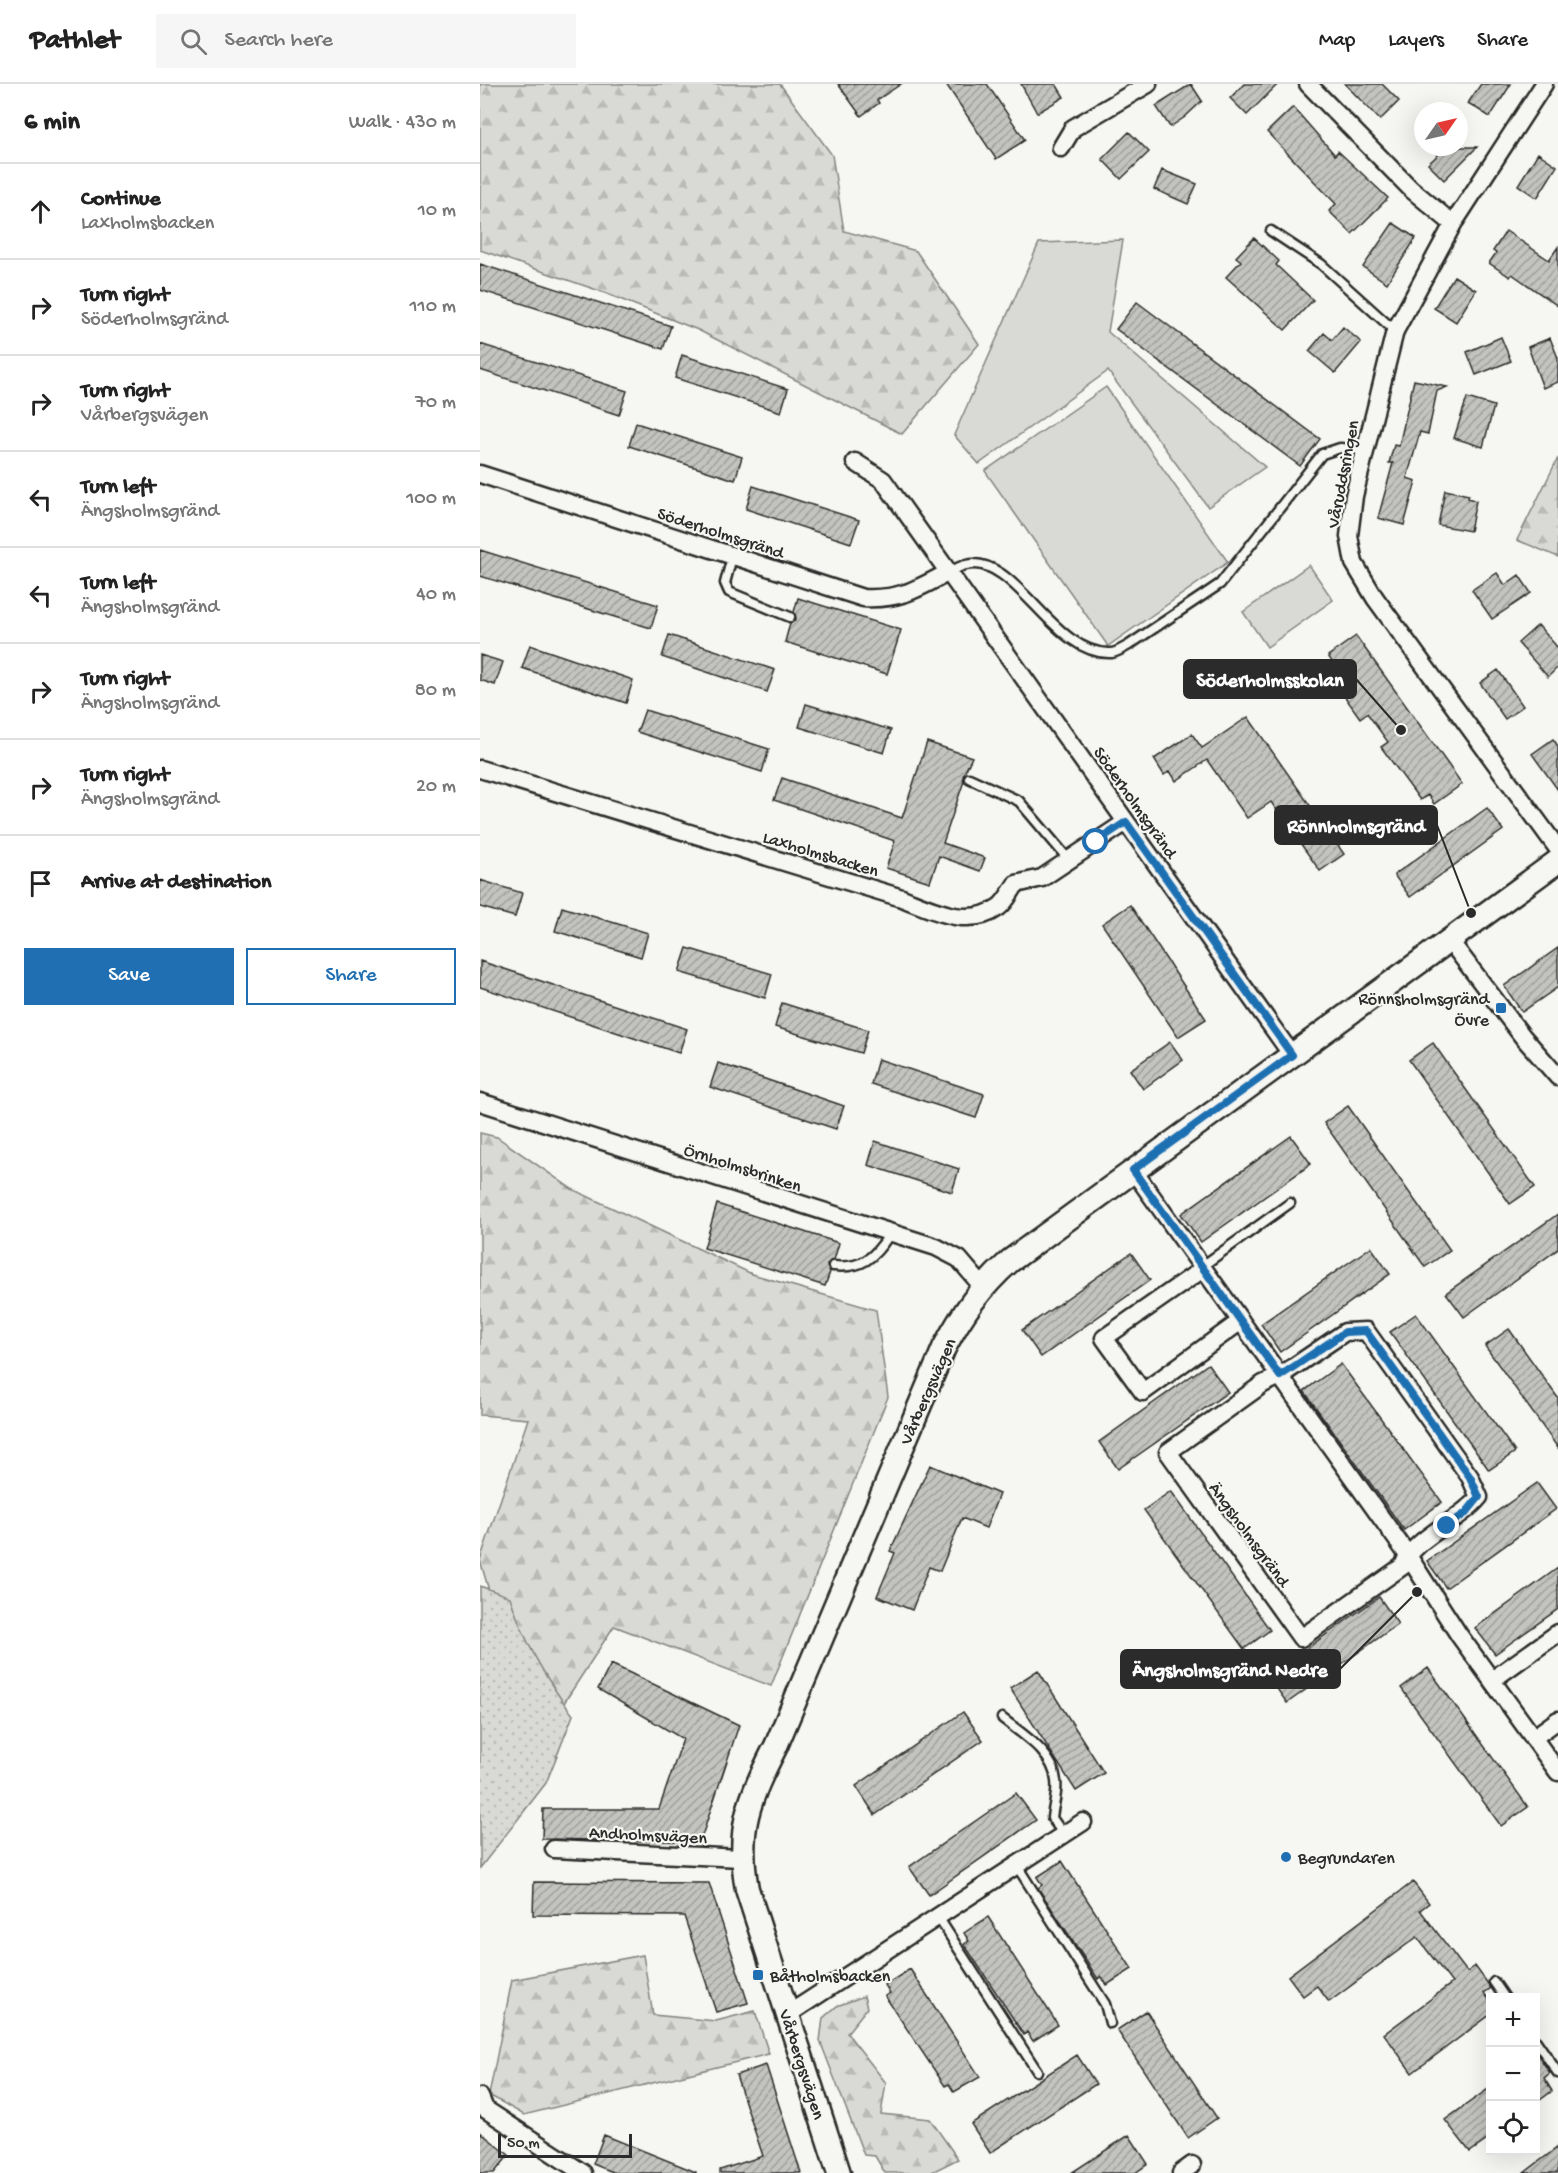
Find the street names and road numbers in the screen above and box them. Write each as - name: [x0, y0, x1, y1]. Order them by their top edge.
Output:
- street label: Våruddsringen: [1324, 418, 1365, 531]
- street label: Söderholmsgränd: [654, 504, 788, 565]
- street label: Söderholmsgränd: [1087, 743, 1181, 865]
- street label: Laxholmsbacken: [760, 828, 881, 883]
- street label: Örnholmsbrinken: [681, 1140, 804, 1198]
- street label: Vårbergsvägen: [896, 1335, 962, 1449]
- street label: Ängsholmsgränd: [1203, 1479, 1294, 1593]
- street label: Andholmsvägen: [588, 1823, 708, 1850]
- street label: Vårbergsvägen: [773, 2006, 828, 2123]

